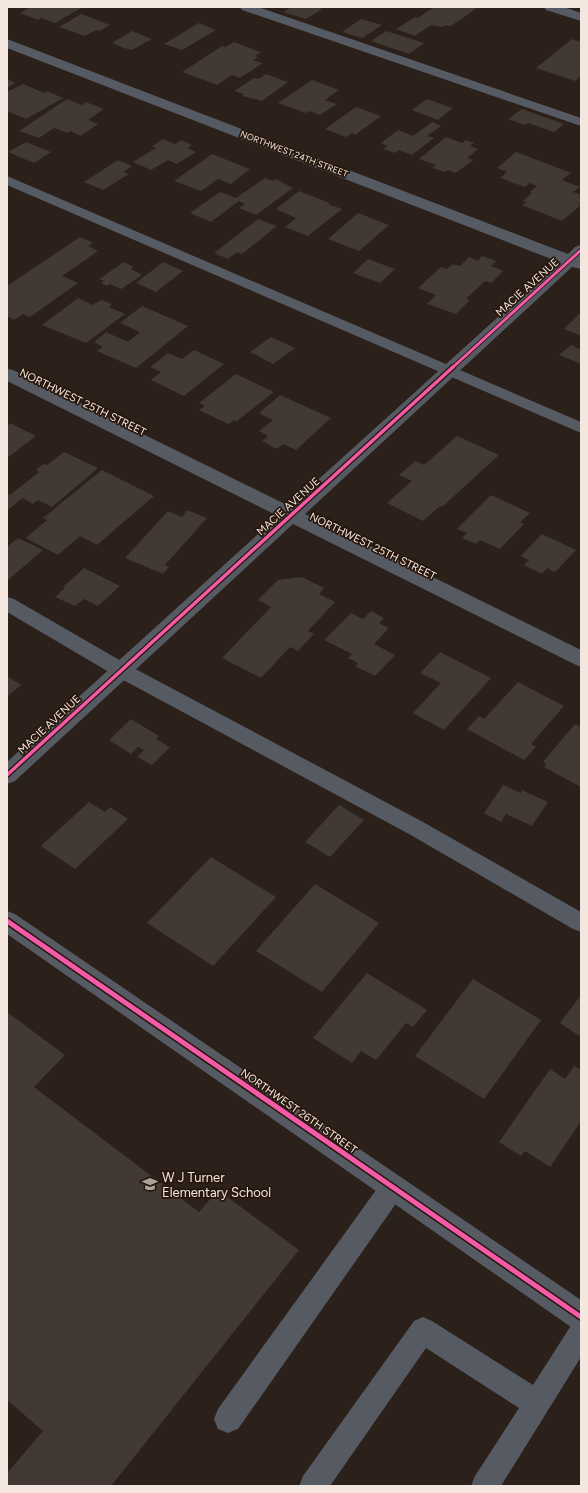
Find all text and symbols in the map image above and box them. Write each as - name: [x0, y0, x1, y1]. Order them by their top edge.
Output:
- street label: NORTHWEST 24TH STREET: [239, 128, 350, 179]
- street label: MACIE AVENUE: [493, 256, 562, 319]
- street label: NORTHWEST 25TH STREET: [17, 366, 148, 439]
- street label: MACIE AVENUE: [254, 475, 323, 538]
- street label: NORTHWEST 25TH STREET: [307, 510, 438, 583]
- street label: MACIE AVENUE: [15, 692, 83, 757]
- street label: NORTHWEST 26TH STREET: [238, 1066, 359, 1157]
- place label: W J Turner Elementary School: [162, 1170, 271, 1200]
- school or university icon: W J Turner Elementary School: [141, 1175, 159, 1193]

